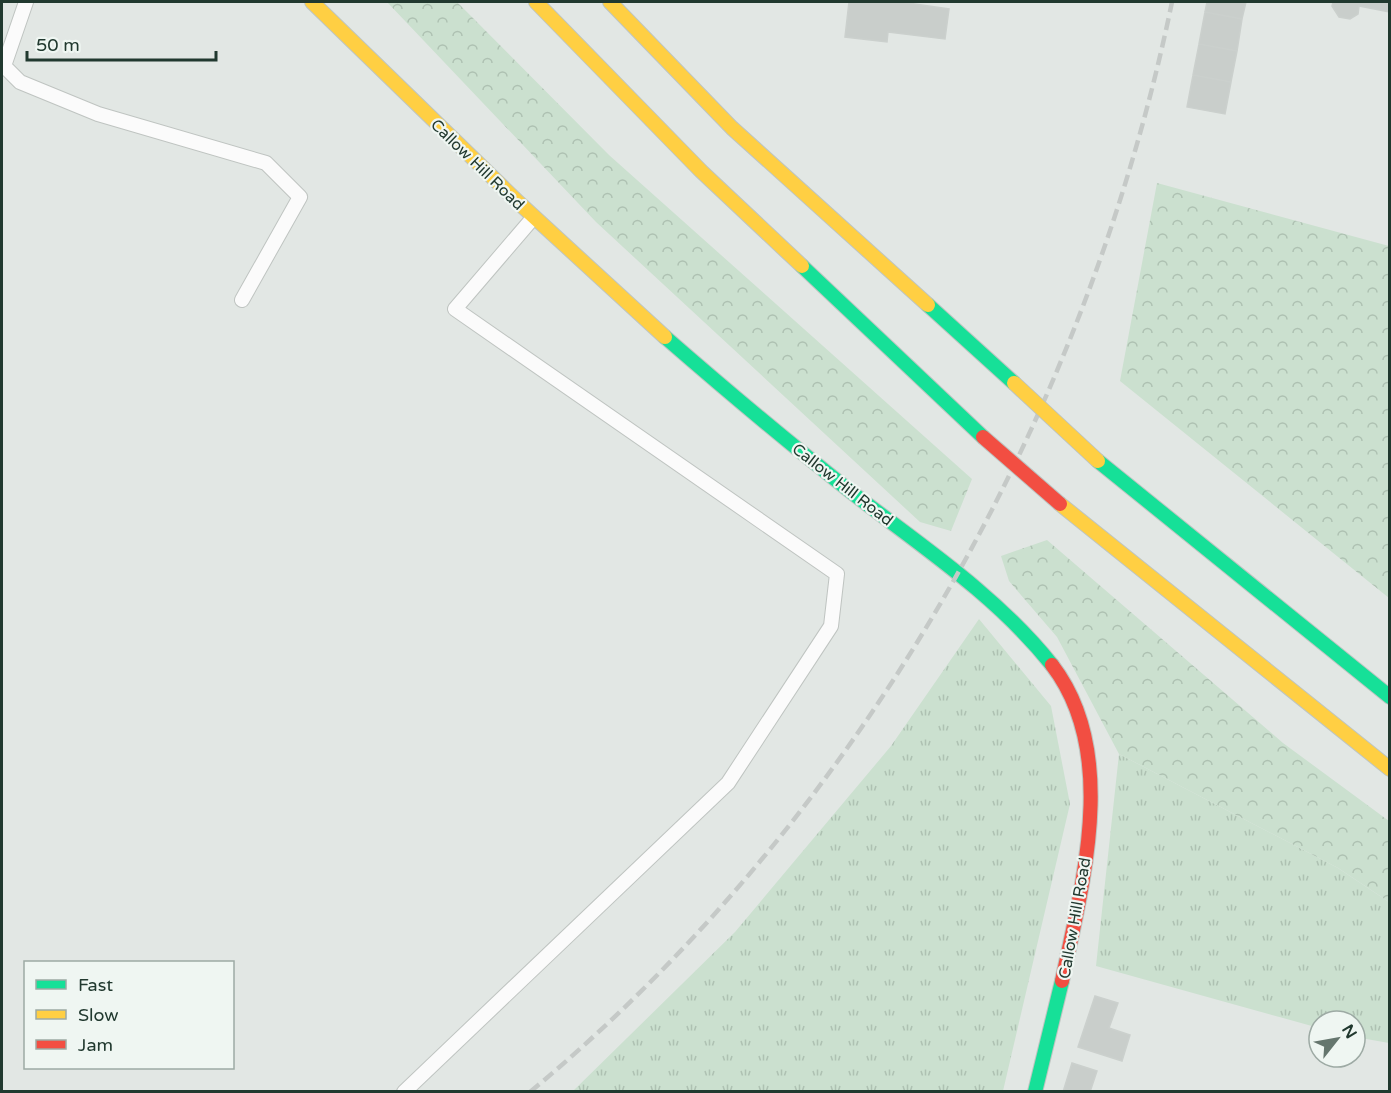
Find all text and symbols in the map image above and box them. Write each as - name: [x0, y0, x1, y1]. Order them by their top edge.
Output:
- scale bar: [27, 24, 216, 62]
- text: 50 m: [36, 34, 80, 56]
- street label: Callow Hill Road: [426, 115, 528, 215]
- street label: Callow Hill Road: [788, 439, 897, 530]
- street label: Callow Hill Road: [1054, 856, 1095, 980]
- legend: [24, 961, 234, 1069]
- text: Fast: [78, 974, 113, 996]
- text: Slow: [78, 1004, 119, 1026]
- north arrow: [1307, 1009, 1367, 1069]
- text: N: [1337, 1021, 1361, 1042]
- text: Jam: [78, 1034, 113, 1056]

